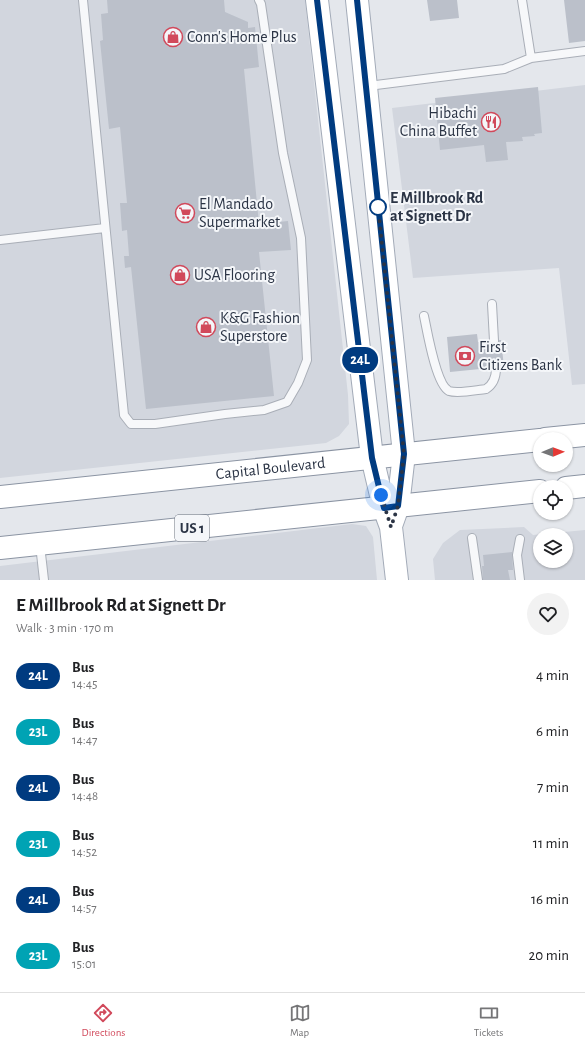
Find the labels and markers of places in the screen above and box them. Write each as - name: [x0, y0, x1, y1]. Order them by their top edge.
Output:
- shop icon: Conn's Home Plus: [162, 26, 184, 48]
- place label: Conn's Home Plus: [187, 29, 297, 45]
- place label: Hibachi China Buffet: [400, 105, 477, 139]
- restaurant icon: Hibachi China Buffet: [480, 111, 502, 133]
- place label: E Millbrook Rd at Signett Dr: [390, 190, 484, 224]
- place label: El Mandado Supermarket: [199, 196, 280, 230]
- marker: E Millbrook Rd at Signett Dr: [369, 198, 387, 216]
- supermarket icon: El Mandado Supermarket: [174, 202, 196, 224]
- shop icon: USA Flooring: [169, 264, 191, 286]
- place label: USA Flooring: [194, 267, 275, 283]
- place label: K&G Fashion Superstore: [220, 310, 300, 344]
- shop icon: K&G Fashion Superstore: [195, 316, 217, 338]
- place label: First Citizens Bank: [479, 339, 563, 373]
- bank icon: First Citizens Bank: [454, 345, 476, 367]

